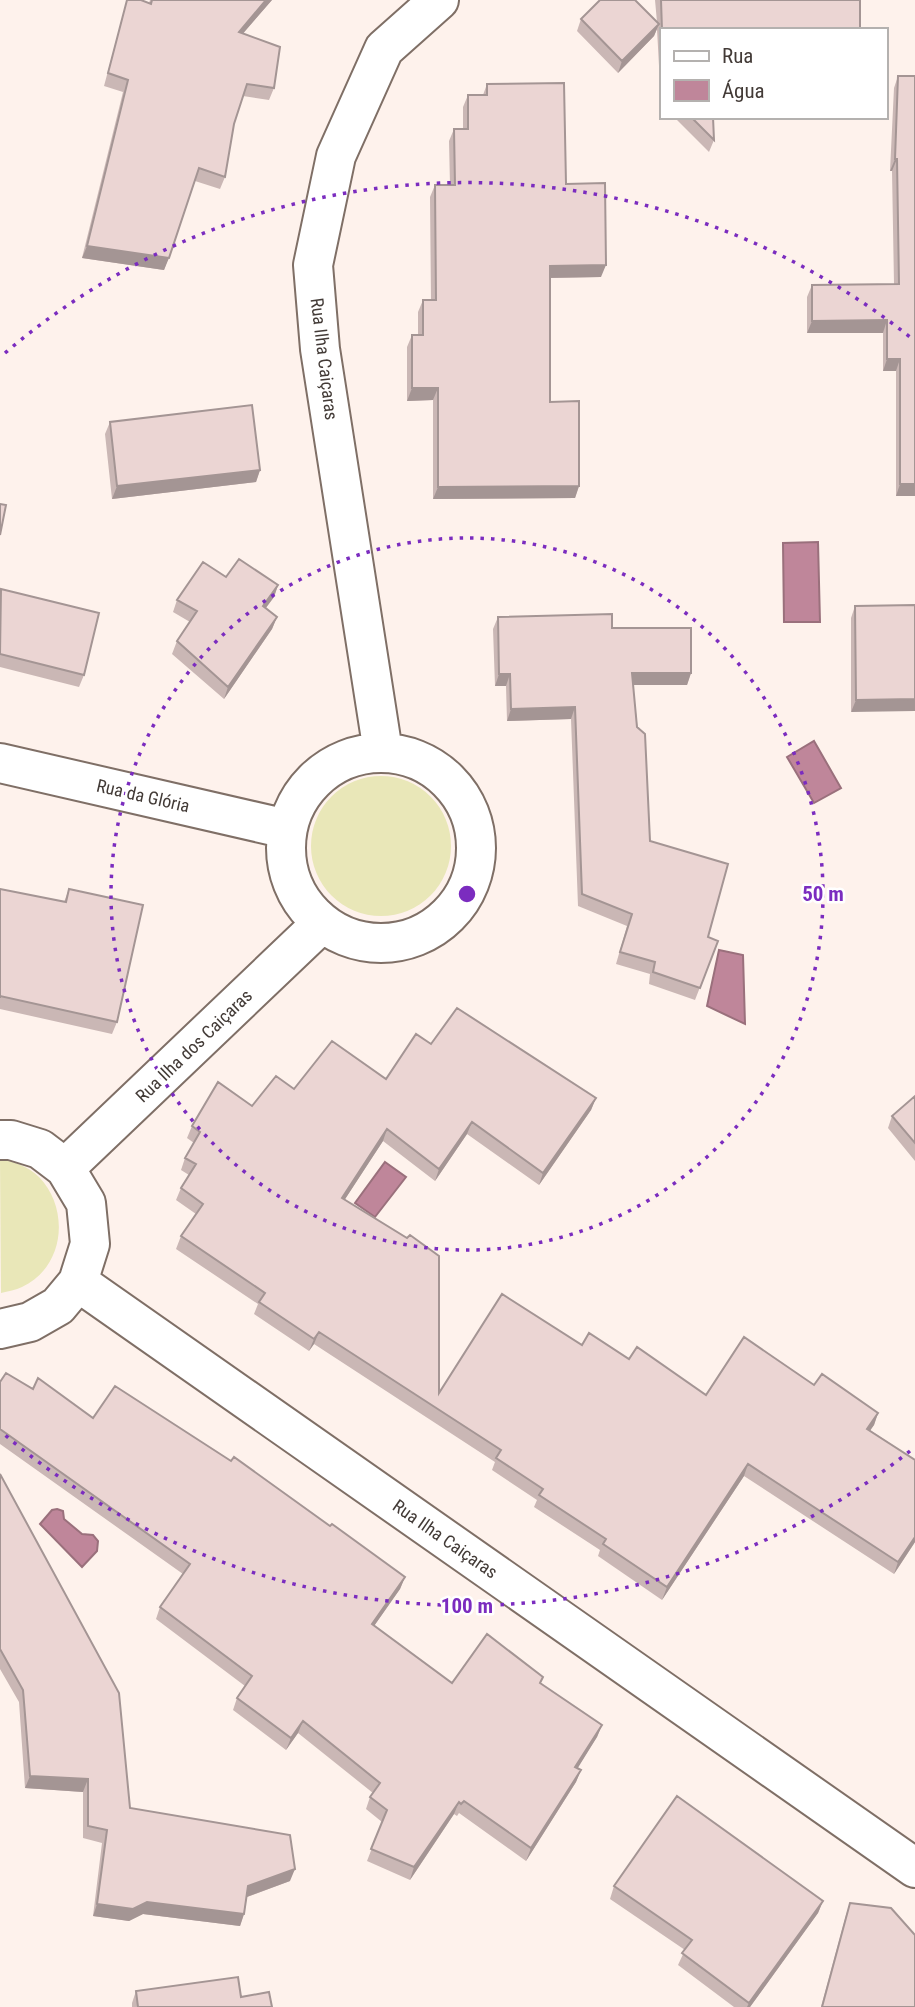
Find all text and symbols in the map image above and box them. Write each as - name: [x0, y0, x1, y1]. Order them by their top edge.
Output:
- legend: [660, 28, 887, 119]
- text: Rua: [722, 44, 753, 68]
- text: Água: [722, 79, 765, 103]
- street label: Rua Ilha Caiçaras: [307, 297, 342, 421]
- street label: Rua da Glória: [95, 775, 192, 816]
- centre of rings: [455, 882, 479, 906]
- text: 50 m: [802, 882, 844, 906]
- street label: Rua Ilha dos Caiçaras: [131, 985, 256, 1106]
- street label: Rua Ilha Caiçaras: [389, 1495, 502, 1582]
- text: 100 m: [441, 1594, 493, 1618]

